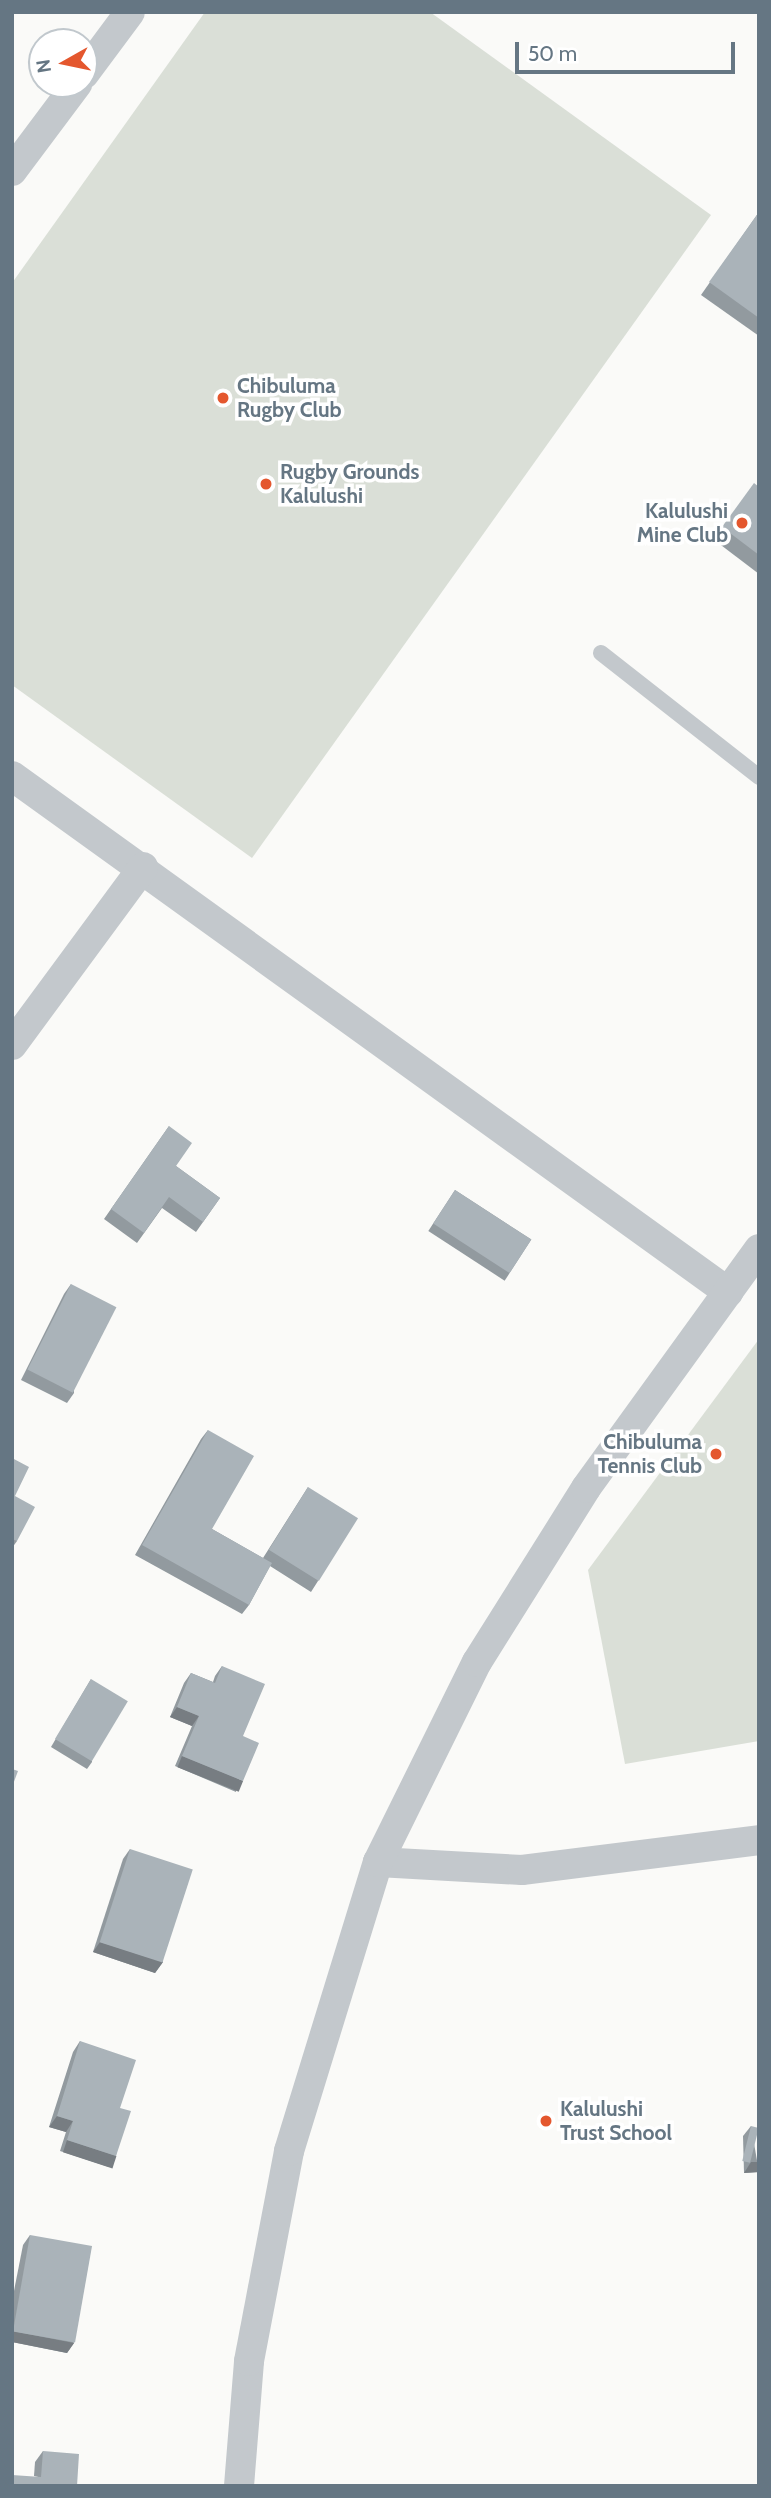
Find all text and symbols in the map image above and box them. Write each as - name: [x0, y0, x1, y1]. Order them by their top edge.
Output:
- north arrow: [28, 28, 98, 98]
- scale bar: [519, 28, 740, 72]
- text: 50 m: [528, 41, 577, 66]
- text: N: [31, 58, 56, 74]
- place label: Chibuluma Rugby Club: [237, 373, 342, 423]
- marker: Chibuluma Rugby Club: [215, 390, 231, 406]
- place label: Rugby Grounds Kalulushi: [280, 459, 419, 509]
- marker: Rugby Grounds Kalulushi: [258, 476, 274, 492]
- place label: Kalulushi Mine Club: [637, 498, 728, 548]
- marker: Kalulushi Mine Club: [734, 515, 750, 531]
- place label: Chibuluma Tennis Club: [597, 1429, 702, 1479]
- marker: Chibuluma Tennis Club: [708, 1446, 724, 1462]
- place label: Kalulushi Trust School: [560, 2096, 672, 2146]
- marker: Kalulushi Trust School: [538, 2113, 554, 2129]

